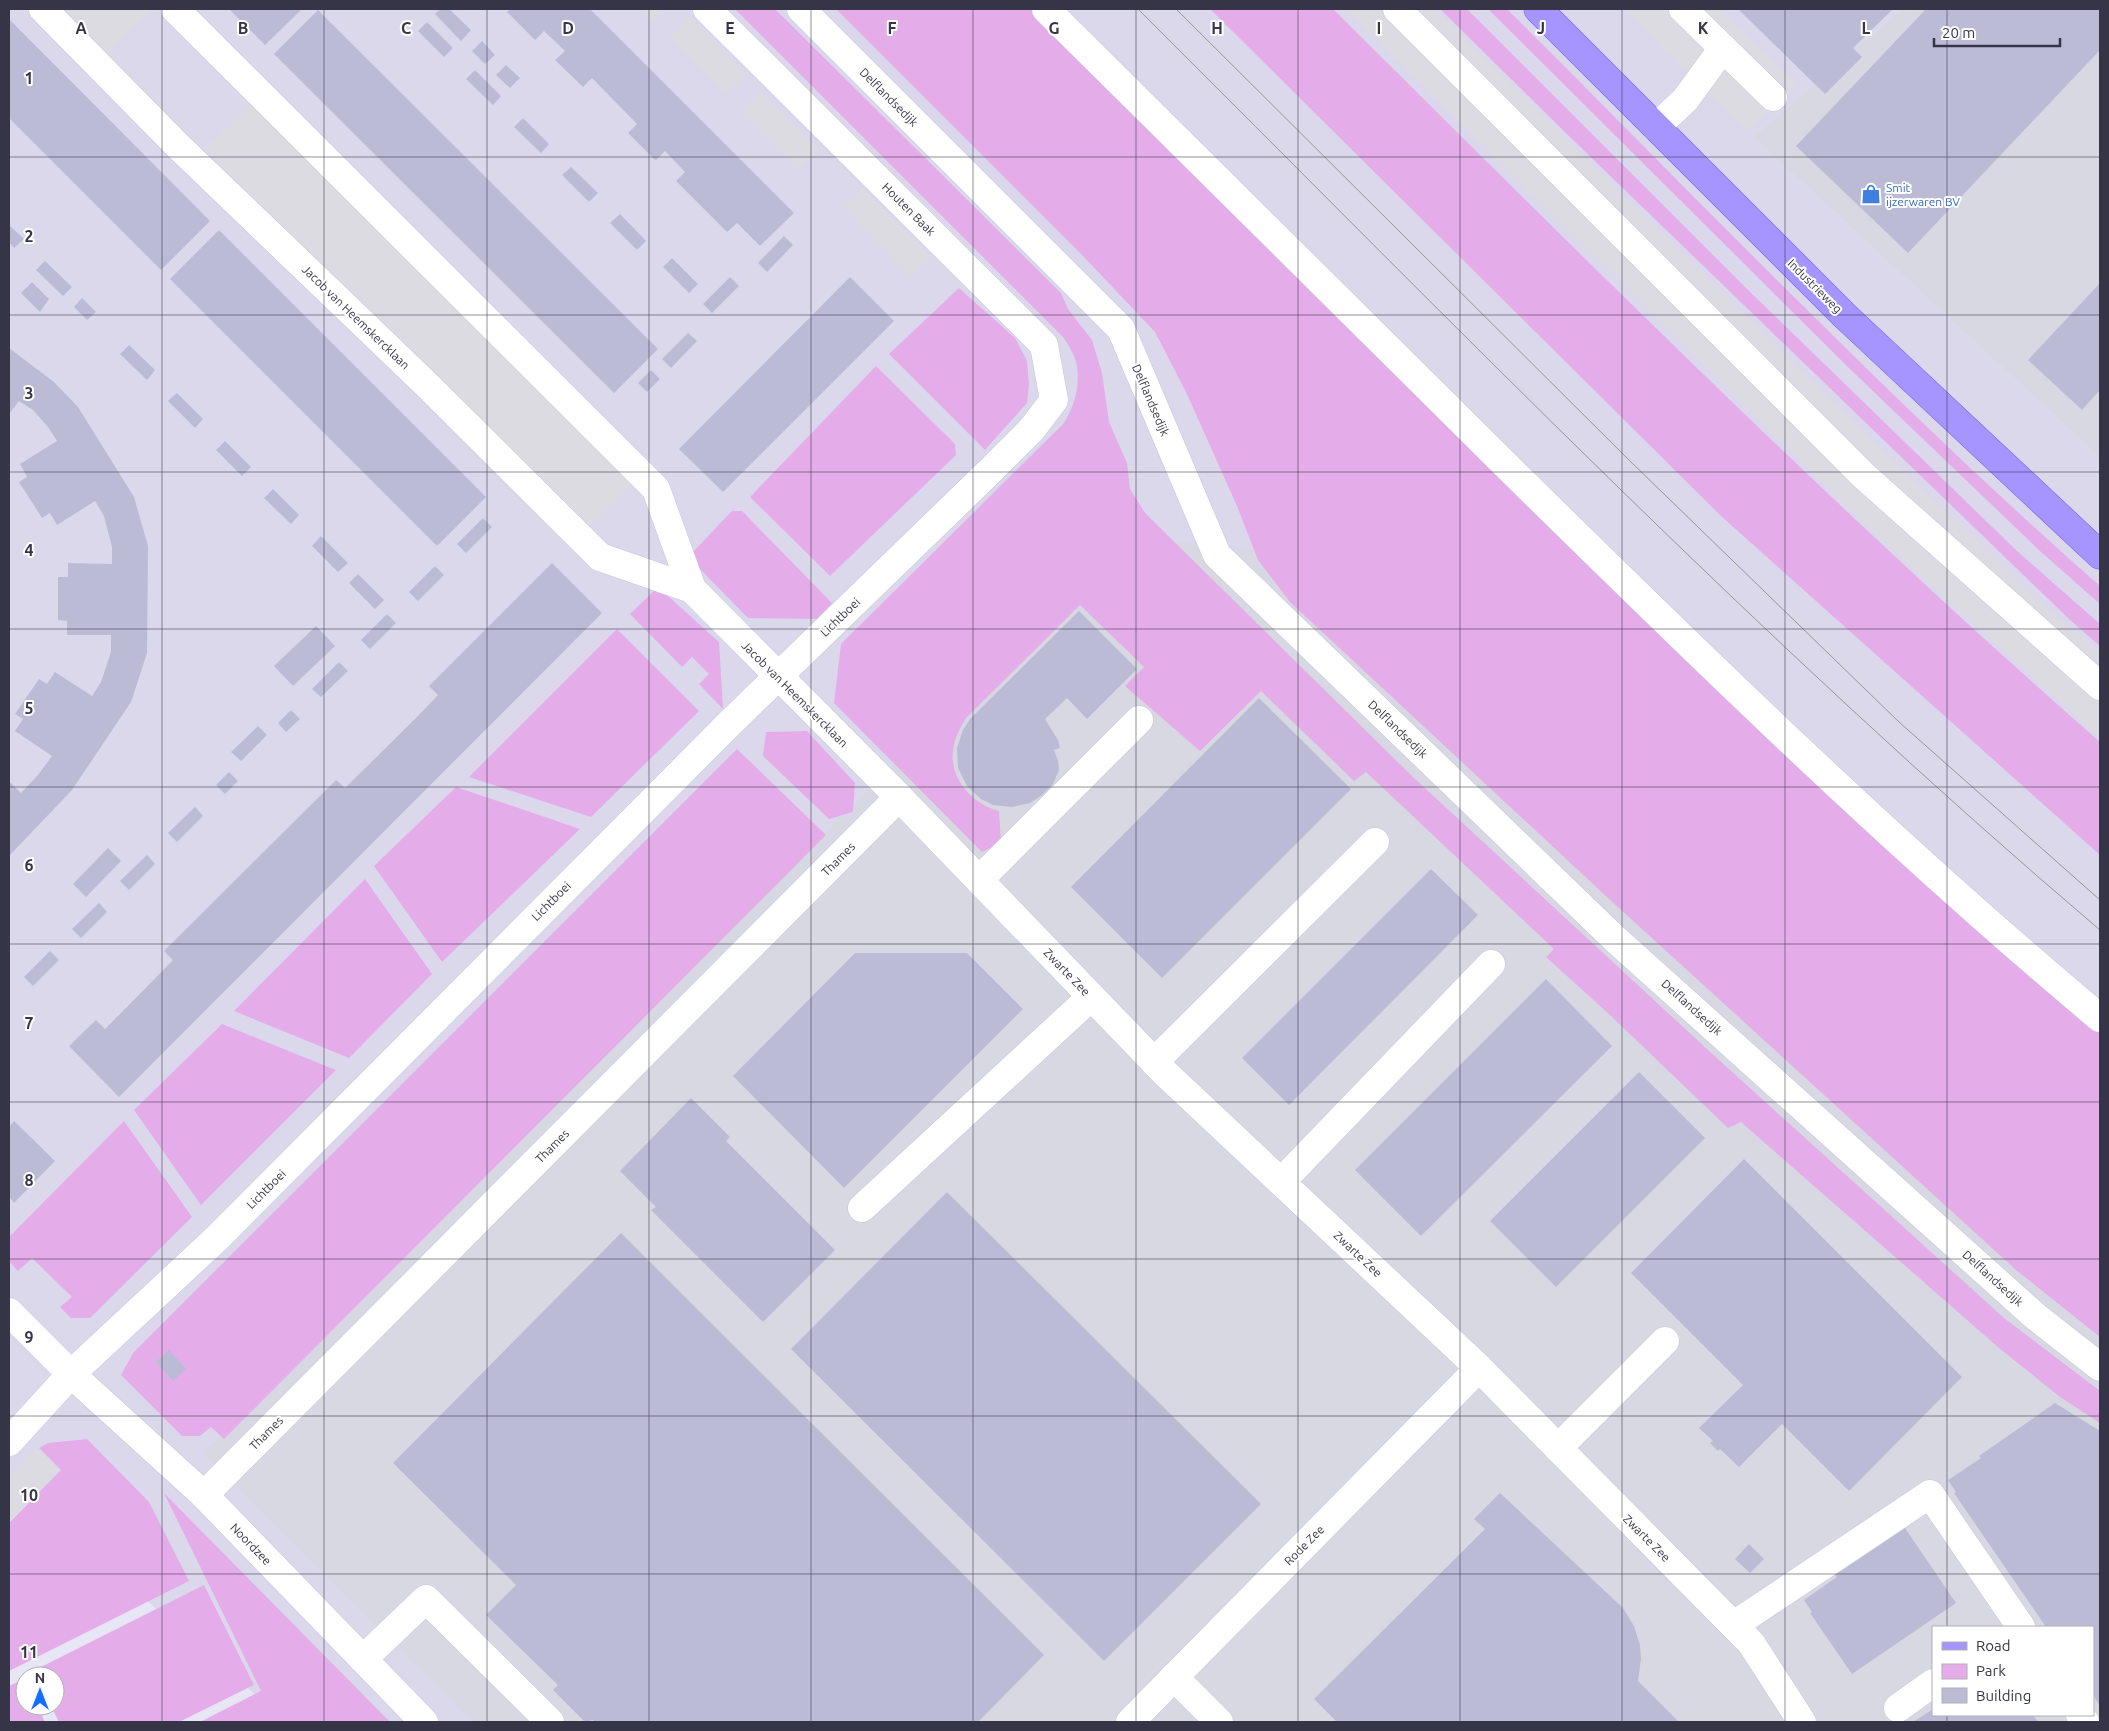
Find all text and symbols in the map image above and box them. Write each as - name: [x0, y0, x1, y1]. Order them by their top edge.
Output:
- scale bar: [1934, 15, 2060, 47]
- text: A: [75, 19, 87, 37]
- text: B: [238, 19, 248, 37]
- text: C: [401, 19, 411, 37]
- text: D: [562, 19, 574, 37]
- text: E: [725, 19, 735, 37]
- text: F: [888, 19, 897, 37]
- text: G: [1048, 19, 1060, 37]
- text: H: [1211, 19, 1223, 37]
- text: I: [1377, 19, 1381, 37]
- text: J: [1537, 19, 1545, 37]
- text: K: [1698, 19, 1709, 37]
- text: L: [1862, 19, 1871, 37]
- text: 20 m: [1942, 24, 1975, 41]
- street label: Delflandsedijk: [857, 65, 921, 129]
- text: 1: [24, 69, 34, 87]
- street label: Houten Baak: [880, 180, 938, 238]
- place label: Smit ijzerwaren BV: [1886, 181, 1960, 208]
- shop icon: Smit ijzerwaren BV: [1860, 183, 1882, 205]
- text: 2: [24, 227, 34, 245]
- street label: Industrieweg: [1785, 256, 1845, 316]
- street label: Jacob van Heemskercklaan: [300, 262, 412, 372]
- street label: Delflandsedijk: [1130, 362, 1172, 438]
- text: 3: [24, 384, 34, 402]
- text: 4: [24, 541, 34, 559]
- street label: Lichtboei: [818, 595, 862, 639]
- street label: Jacob van Heemskercklaan: [739, 638, 851, 750]
- street label: Delflandsedijk: [1366, 698, 1430, 760]
- text: 5: [24, 699, 34, 717]
- street label: Thames: [819, 840, 857, 878]
- text: 6: [24, 856, 34, 874]
- street label: Lichtboei: [529, 879, 573, 923]
- street label: Zwarte Zee: [1041, 946, 1093, 998]
- street label: Delflandsedijk: [1659, 976, 1725, 1038]
- text: 7: [24, 1014, 34, 1032]
- street label: Thames: [533, 1127, 571, 1165]
- street label: Lichtboei: [244, 1167, 288, 1211]
- text: 8: [24, 1171, 34, 1189]
- street label: Zwarte Zee: [1331, 1229, 1385, 1279]
- street label: Delflandsedijk: [1960, 1247, 2026, 1309]
- text: 9: [24, 1328, 34, 1346]
- street label: Thames: [247, 1414, 285, 1452]
- text: 10: [20, 1486, 38, 1504]
- street label: Zwarte Zee: [1621, 1512, 1673, 1564]
- street label: Noordzee: [228, 1520, 274, 1568]
- street label: Rode Zee: [1281, 1522, 1327, 1568]
- legend: [1932, 1626, 2094, 1716]
- text: Road: [1976, 1637, 2011, 1654]
- text: 11: [20, 1643, 38, 1661]
- text: Park: [1976, 1662, 2006, 1679]
- north arrow: [15, 1666, 65, 1716]
- text: N: [35, 1670, 45, 1686]
- text: Building: [1976, 1687, 2031, 1704]

